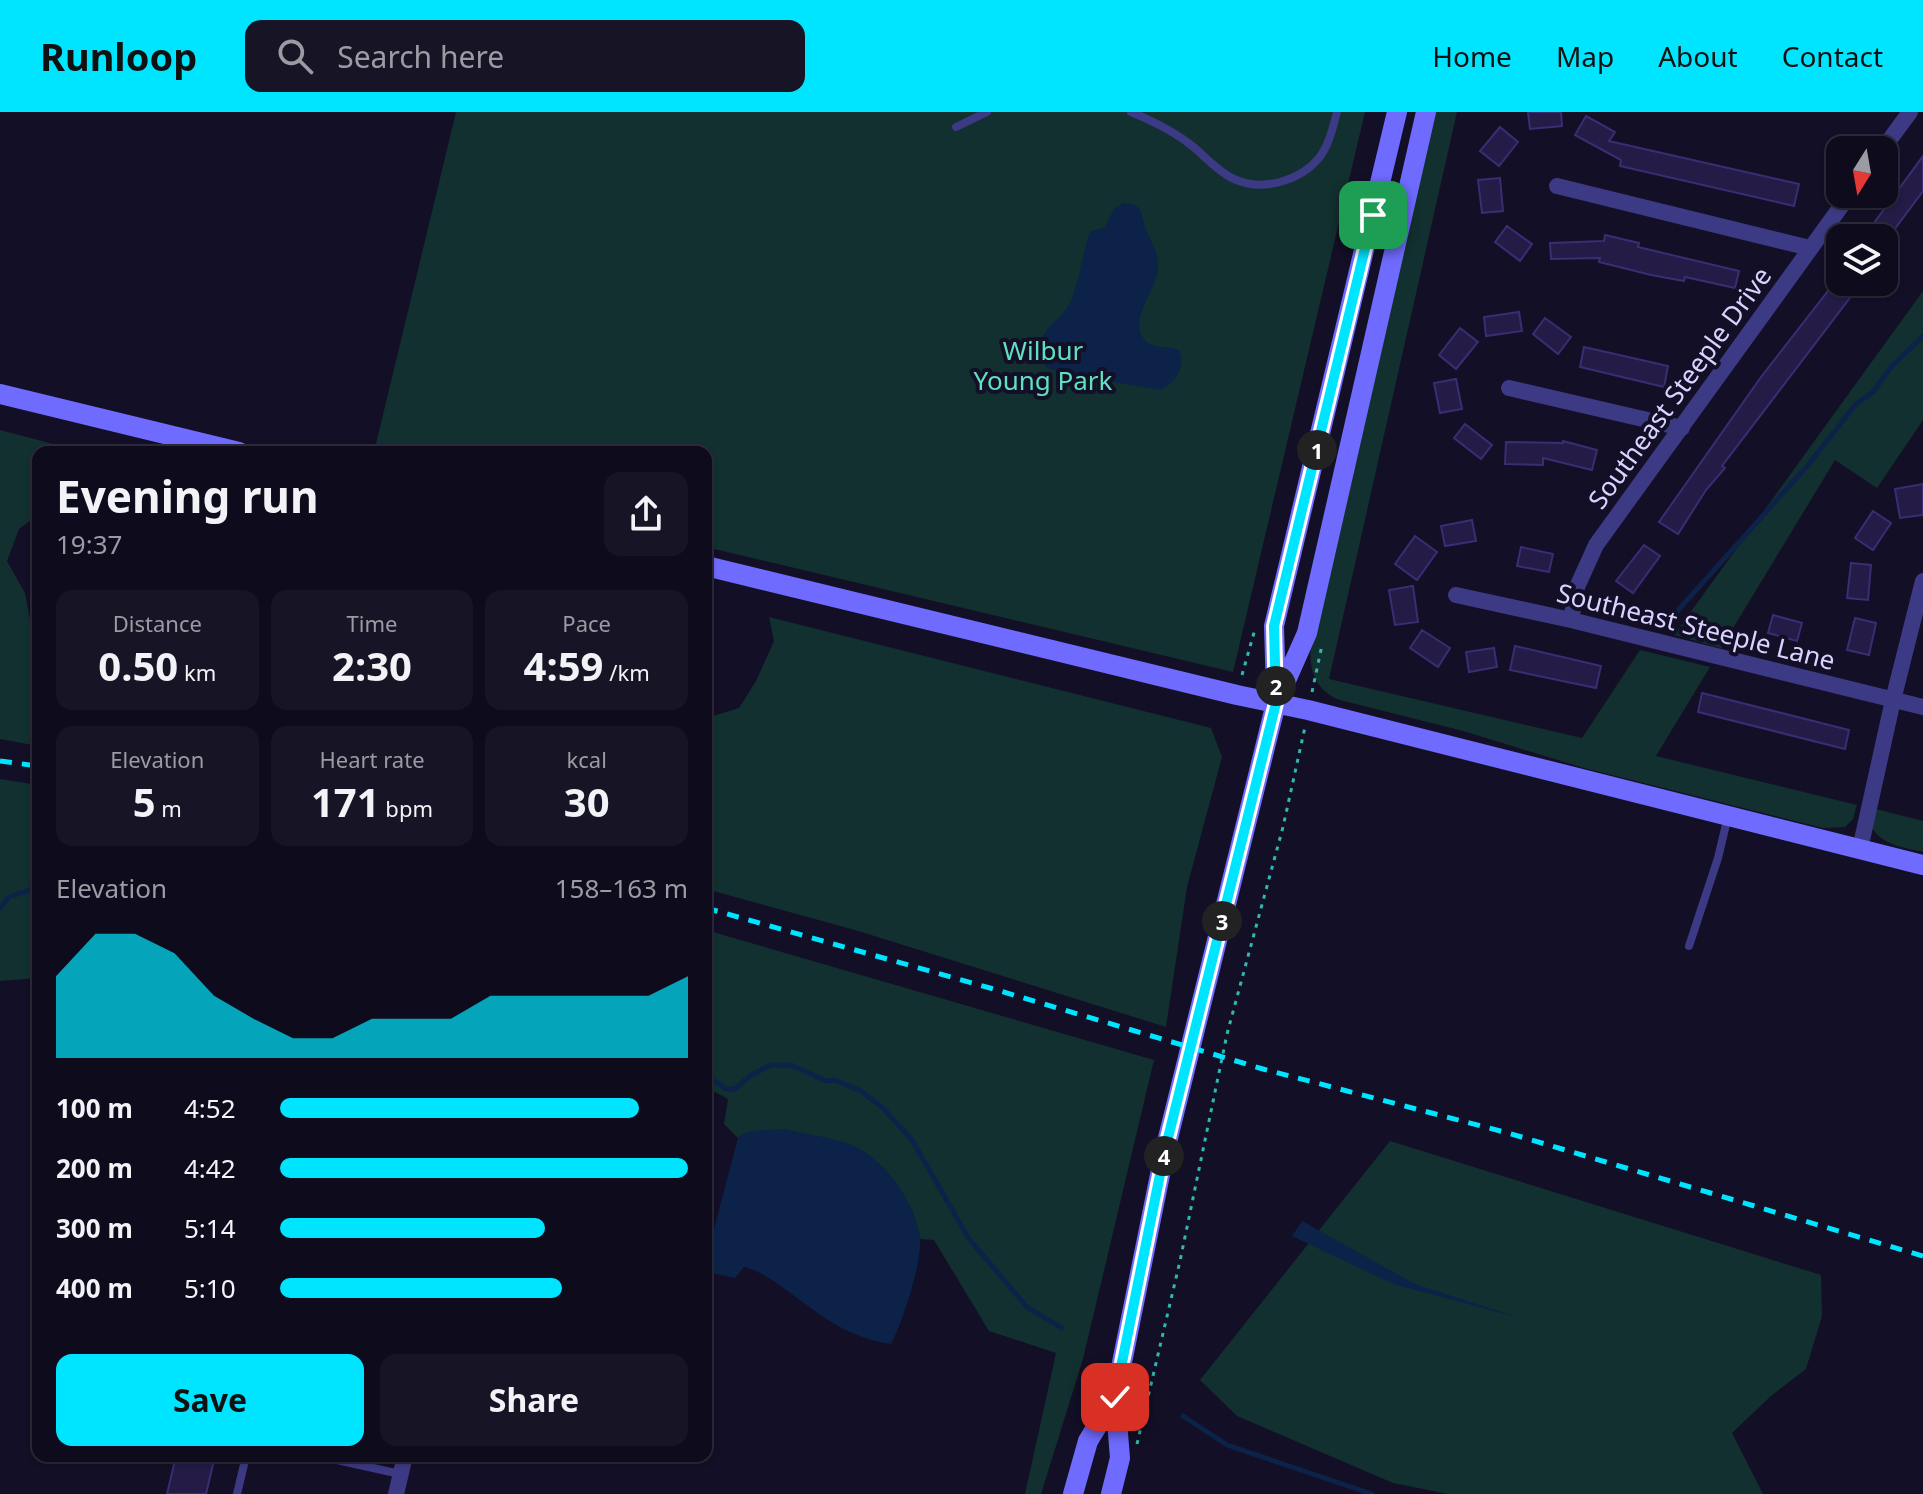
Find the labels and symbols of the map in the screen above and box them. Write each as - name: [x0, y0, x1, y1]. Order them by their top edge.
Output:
- north arrow: [1826, 136, 1898, 208]
- pin: [1339, 181, 1407, 249]
- street label: Southeast Steeple Drive: [1579, 259, 1779, 516]
- park label: Wilbur Young Park: [974, 332, 1113, 398]
- pin: 1: [1297, 430, 1337, 470]
- street label: Southeast Steeple Lane: [1553, 574, 1839, 678]
- pin: 2: [1256, 666, 1296, 706]
- pin: 3: [1202, 901, 1242, 941]
- pin: 4: [1144, 1136, 1184, 1176]
- pin: [1081, 1363, 1149, 1431]

